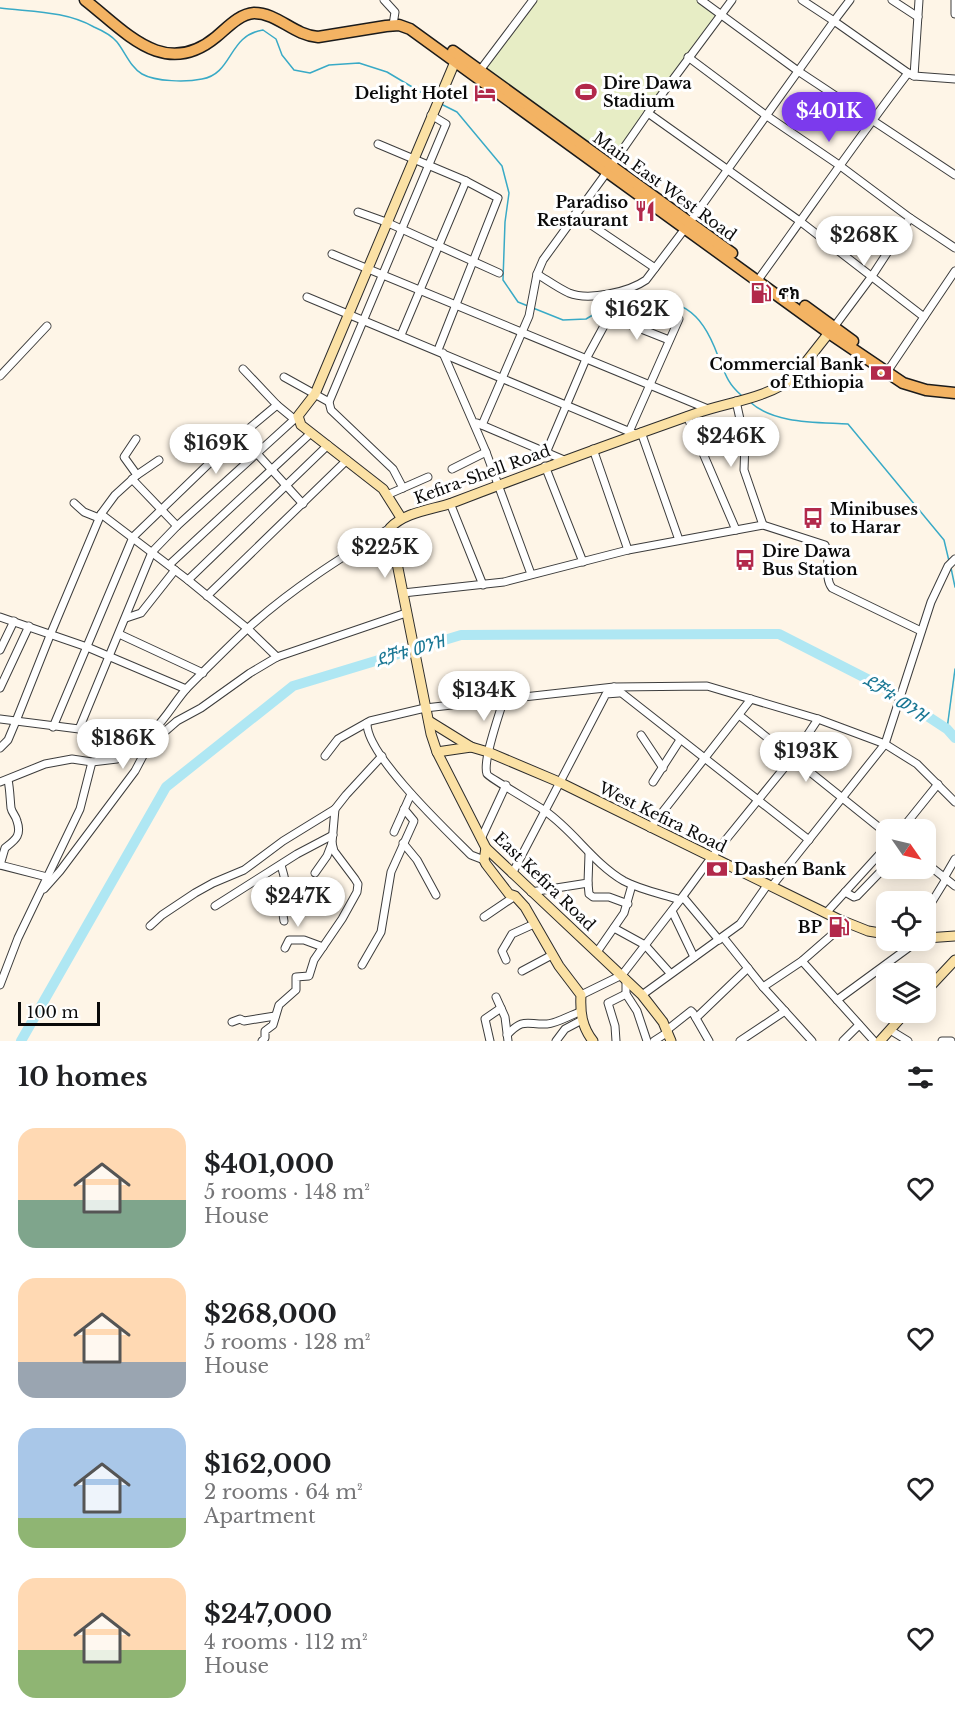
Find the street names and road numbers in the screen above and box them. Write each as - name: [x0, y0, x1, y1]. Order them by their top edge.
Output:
- street label: Main East West Road: [589, 127, 741, 245]
- street label: Kefira-Shell Road: [411, 440, 553, 508]
- street label: West Kefira Road: [595, 777, 730, 857]
- street label: East Kefira Road: [490, 827, 600, 935]

